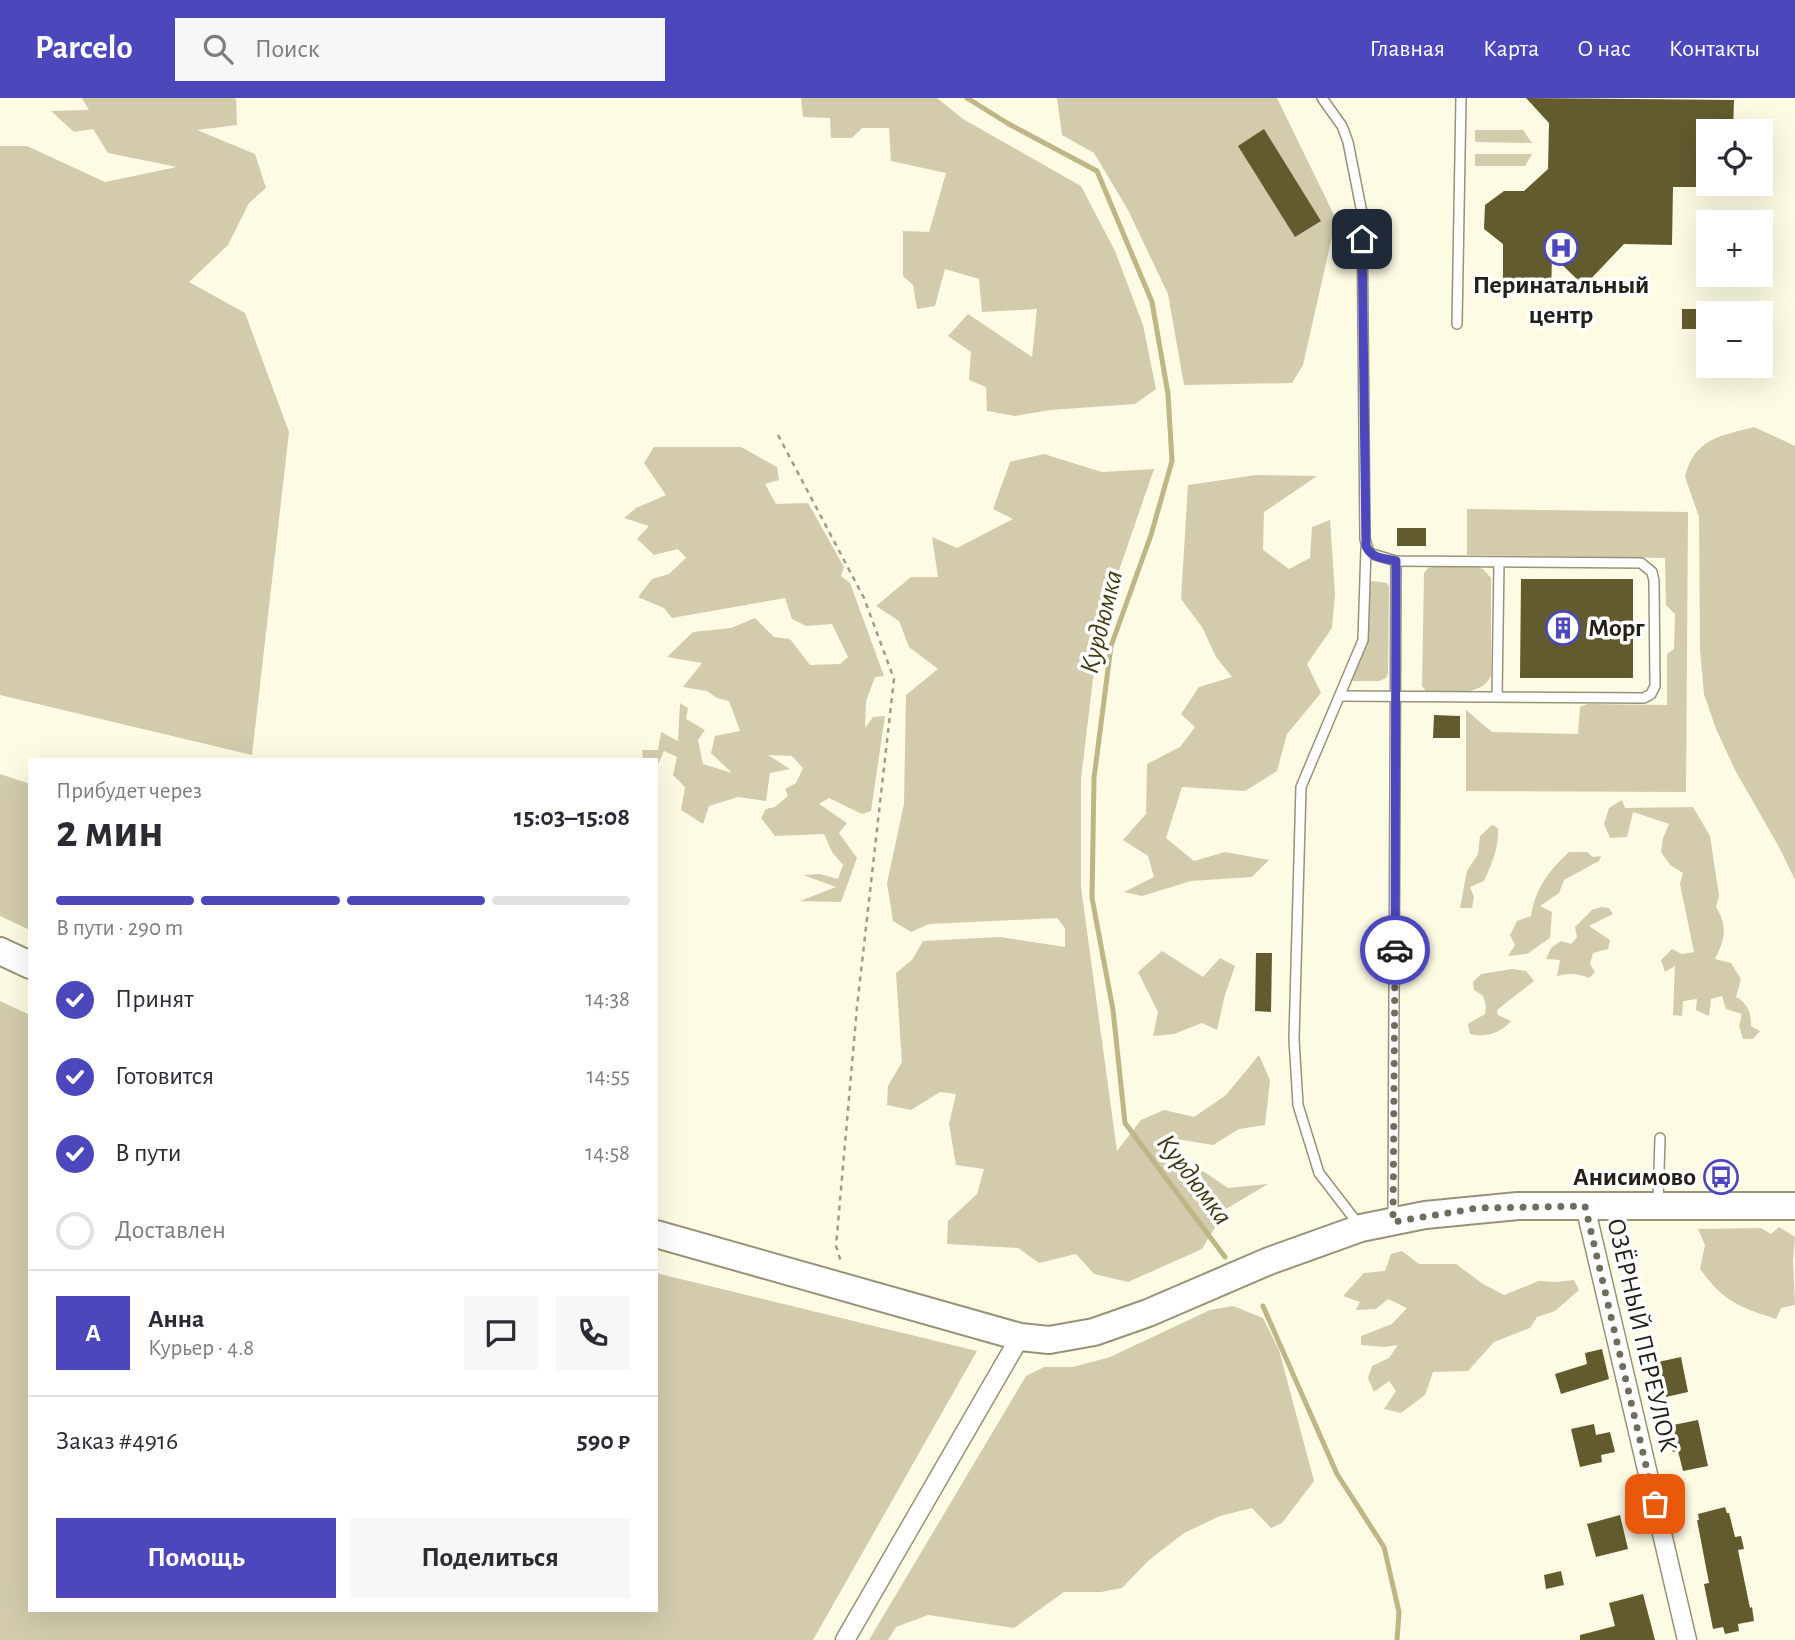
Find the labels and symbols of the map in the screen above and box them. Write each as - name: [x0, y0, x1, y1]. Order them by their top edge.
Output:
- pin: [1332, 209, 1392, 269]
- hospital icon: Перинатальный центр: [1542, 229, 1580, 267]
- place label: Перинатальный центр: [1473, 272, 1649, 328]
- water label: Курдюмка: [1076, 568, 1128, 676]
- building icon: Морг: [1544, 609, 1582, 647]
- place label: Морг: [1588, 615, 1645, 641]
- courier: [1360, 915, 1430, 985]
- water label: Курдюмка: [1151, 1130, 1237, 1230]
- bus stop icon: Анисимово: [1702, 1158, 1740, 1196]
- place label: Анисимово: [1573, 1164, 1696, 1190]
- street label: ОЗЁРНЫЙ ПЕРЕУЛОК: [1602, 1216, 1683, 1454]
- pin: [1625, 1474, 1685, 1534]

